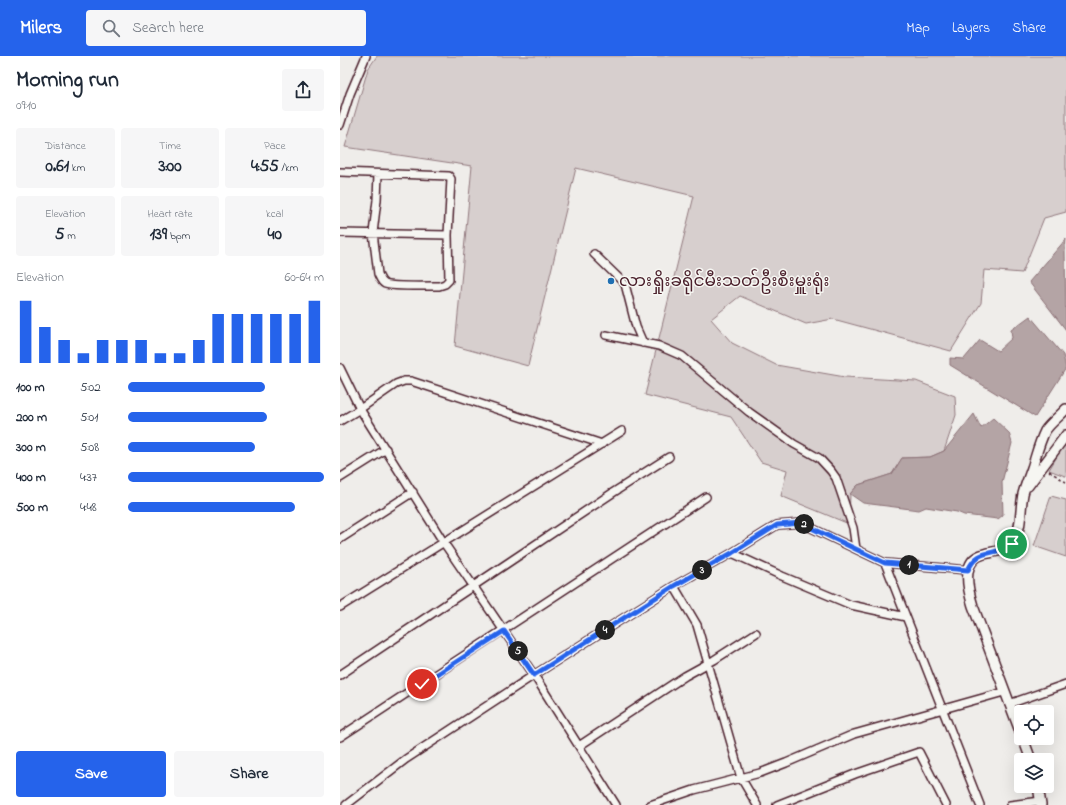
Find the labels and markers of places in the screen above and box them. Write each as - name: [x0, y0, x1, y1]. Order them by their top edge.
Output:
- place label: လားရှိုးခရိုင်မီးသတ်ဦးစီးမှူးရုံး: [619, 269, 829, 295]
- marker: လားရှိုးခရိုင်မီးသတ်ဦးစီးမှူးရုံး: [606, 276, 616, 286]
- pin: 2: [794, 514, 814, 534]
- pin: [995, 527, 1029, 561]
- pin: 1: [899, 555, 919, 575]
- pin: 3: [692, 560, 712, 580]
- pin: 4: [595, 620, 615, 640]
- pin: 5: [508, 641, 528, 661]
- pin: [405, 667, 439, 701]

